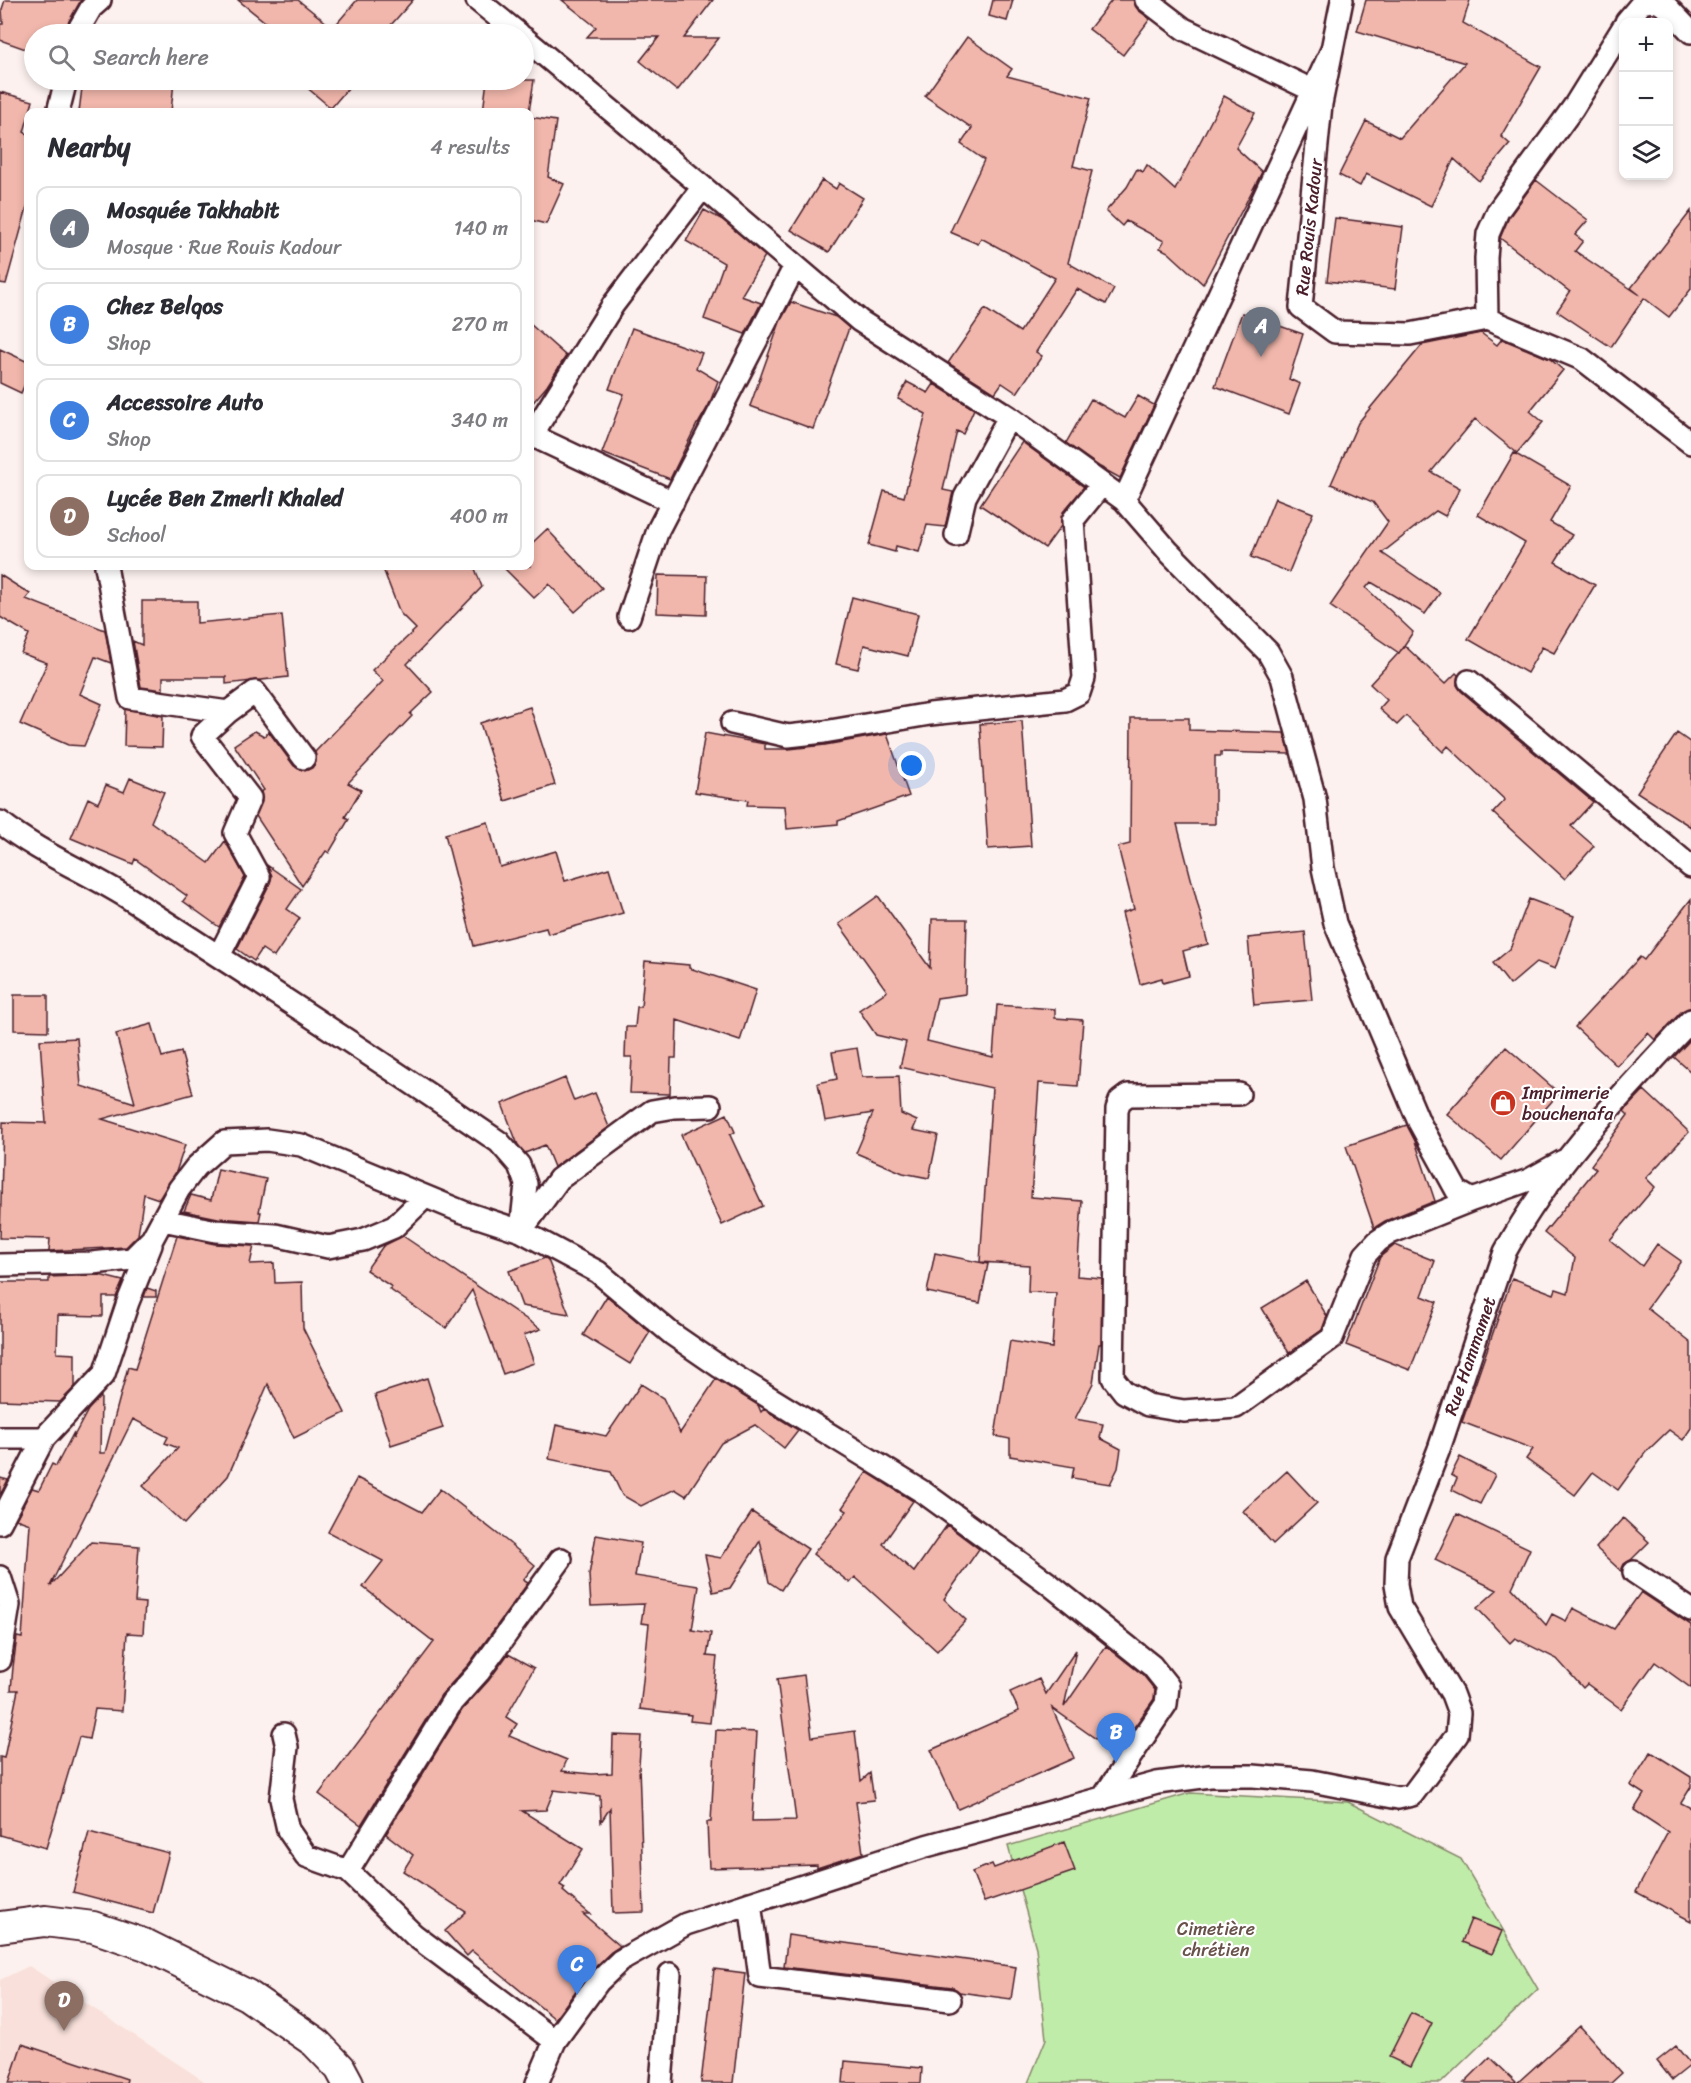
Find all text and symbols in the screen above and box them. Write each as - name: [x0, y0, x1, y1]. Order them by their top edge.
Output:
- map controls: [1619, 18, 1673, 180]
- button: +: [1619, 18, 1673, 72]
- search box: [24, 24, 534, 90]
- text: Search here: [93, 38, 209, 77]
- icon: search: [45, 41, 78, 74]
- button: −: [1619, 72, 1673, 126]
- text: Nearby: [48, 124, 130, 170]
- button: layers: [1619, 126, 1673, 180]
- text: 4 results: [430, 130, 510, 165]
- street label: Rue Rouis Kadour: [1286, 155, 1332, 297]
- text: Mosquée Takhabit: [107, 191, 279, 230]
- text: A: [63, 211, 76, 246]
- text: 140 m: [454, 211, 508, 246]
- text: Mosque · Rue Rouis Kadour: [107, 230, 341, 265]
- text: Chez Belqos: [107, 287, 223, 326]
- text: B: [63, 307, 76, 342]
- text: 270 m: [452, 307, 508, 342]
- pin: A: [1242, 308, 1280, 357]
- text: Shop: [107, 326, 151, 361]
- text: Accessoire Auto: [107, 383, 263, 422]
- text: C: [63, 403, 76, 438]
- text: 340 m: [451, 403, 508, 438]
- text: Shop: [107, 422, 151, 457]
- text: Lycée Ben Zmerli Khaled: [107, 479, 343, 518]
- text: D: [64, 499, 75, 534]
- text: 400 m: [450, 499, 508, 534]
- text: School: [107, 518, 166, 553]
- your location: [897, 751, 926, 780]
- place label: Imprimerie bouchenafa: [1521, 1077, 1614, 1130]
- shop icon: Imprimerie bouchenafa: [1488, 1088, 1518, 1118]
- street label: Rue Hammamet: [1435, 1292, 1505, 1420]
- pin: B: [1096, 1714, 1136, 1763]
- park label: Cimetière chrétien: [1177, 1913, 1255, 1966]
- pin: C: [558, 1946, 596, 1995]
- pin: D: [44, 1982, 84, 2031]

